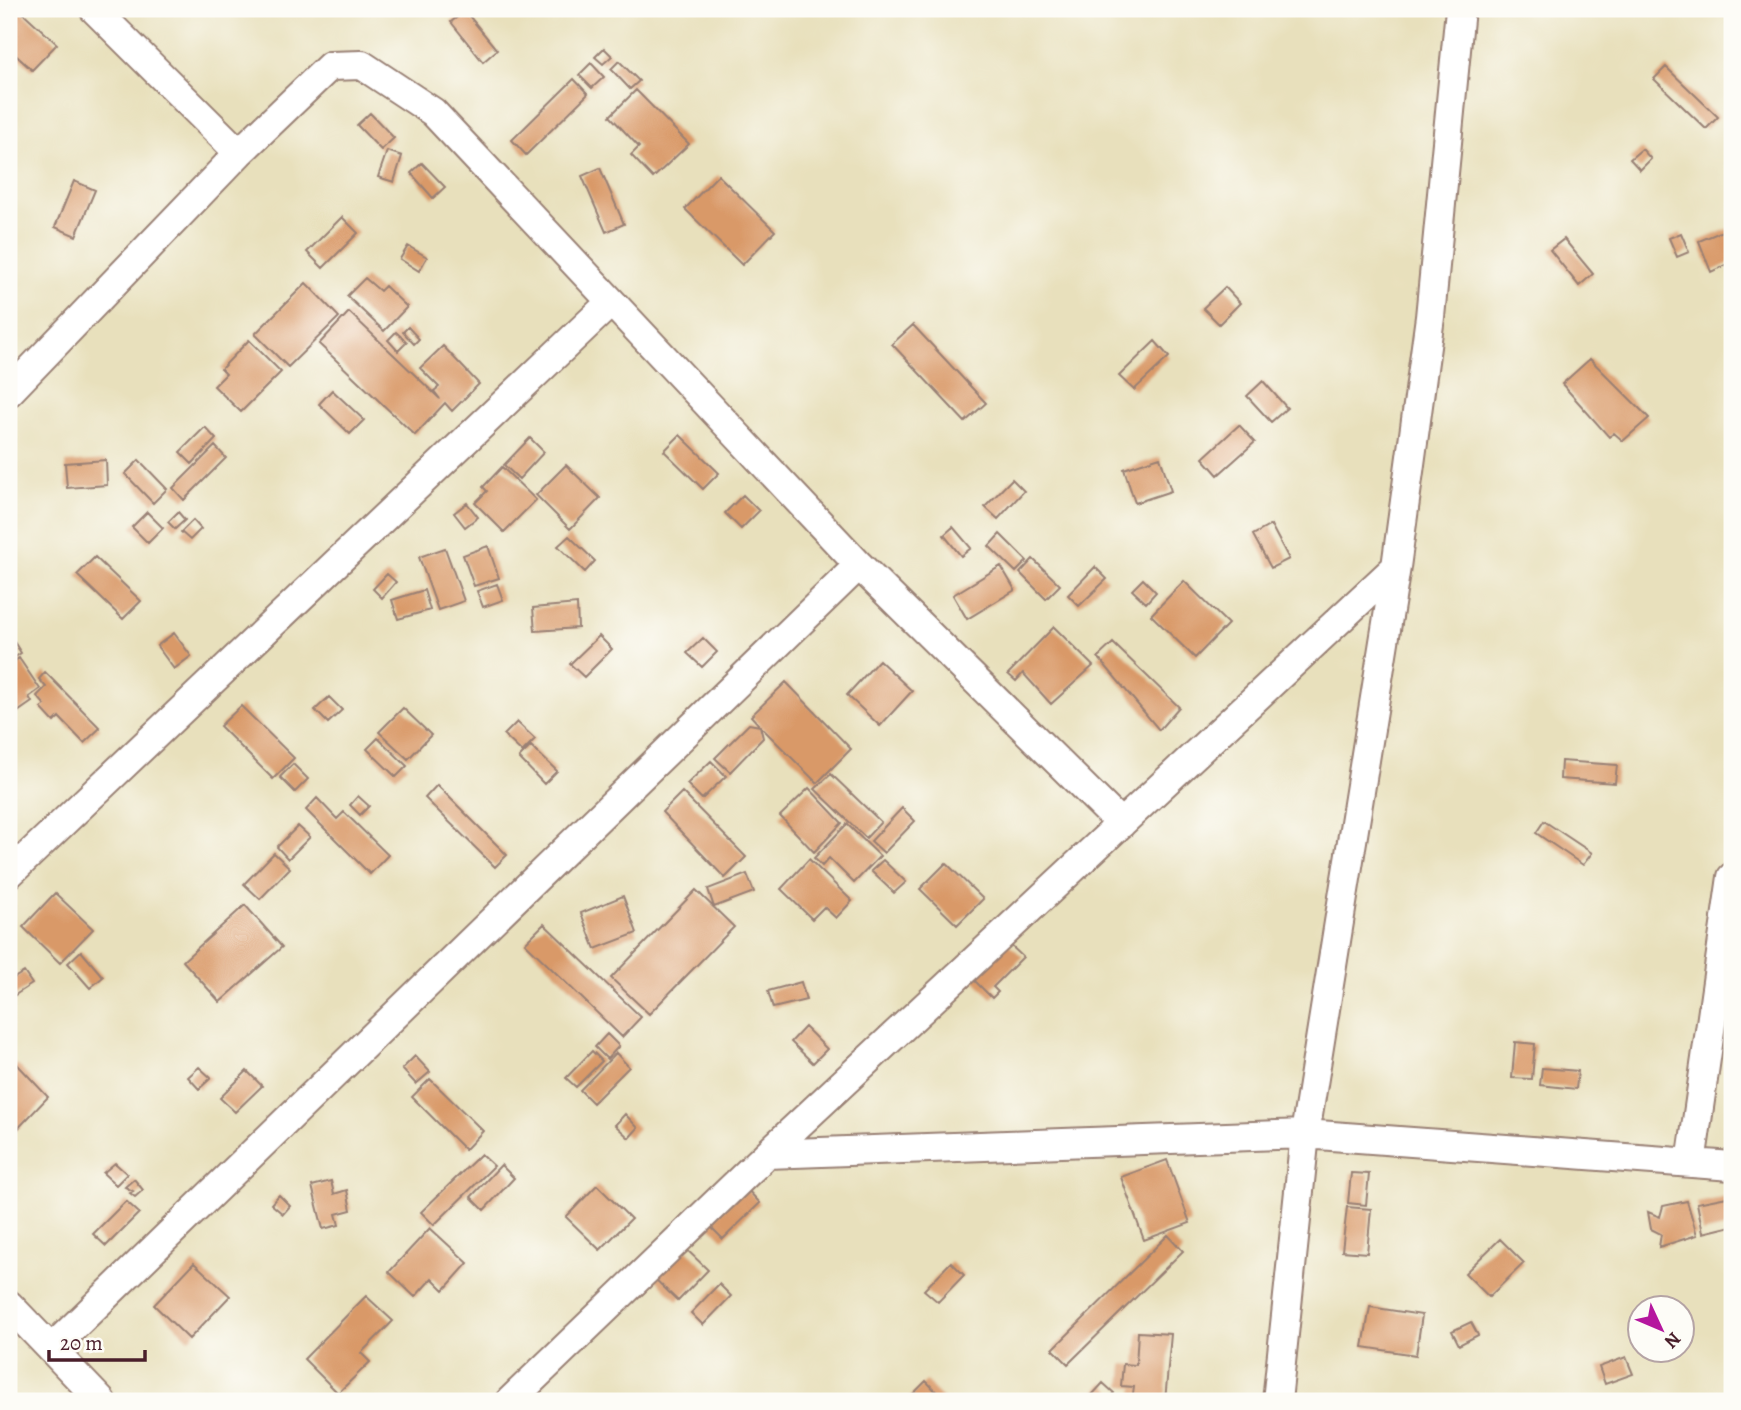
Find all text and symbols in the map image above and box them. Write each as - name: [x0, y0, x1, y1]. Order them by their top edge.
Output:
- north arrow: [1626, 1294, 1696, 1364]
- scale bar: [49, 1319, 145, 1363]
- text: N: [1658, 1326, 1687, 1354]
- text: 20 m: [60, 1329, 103, 1357]

